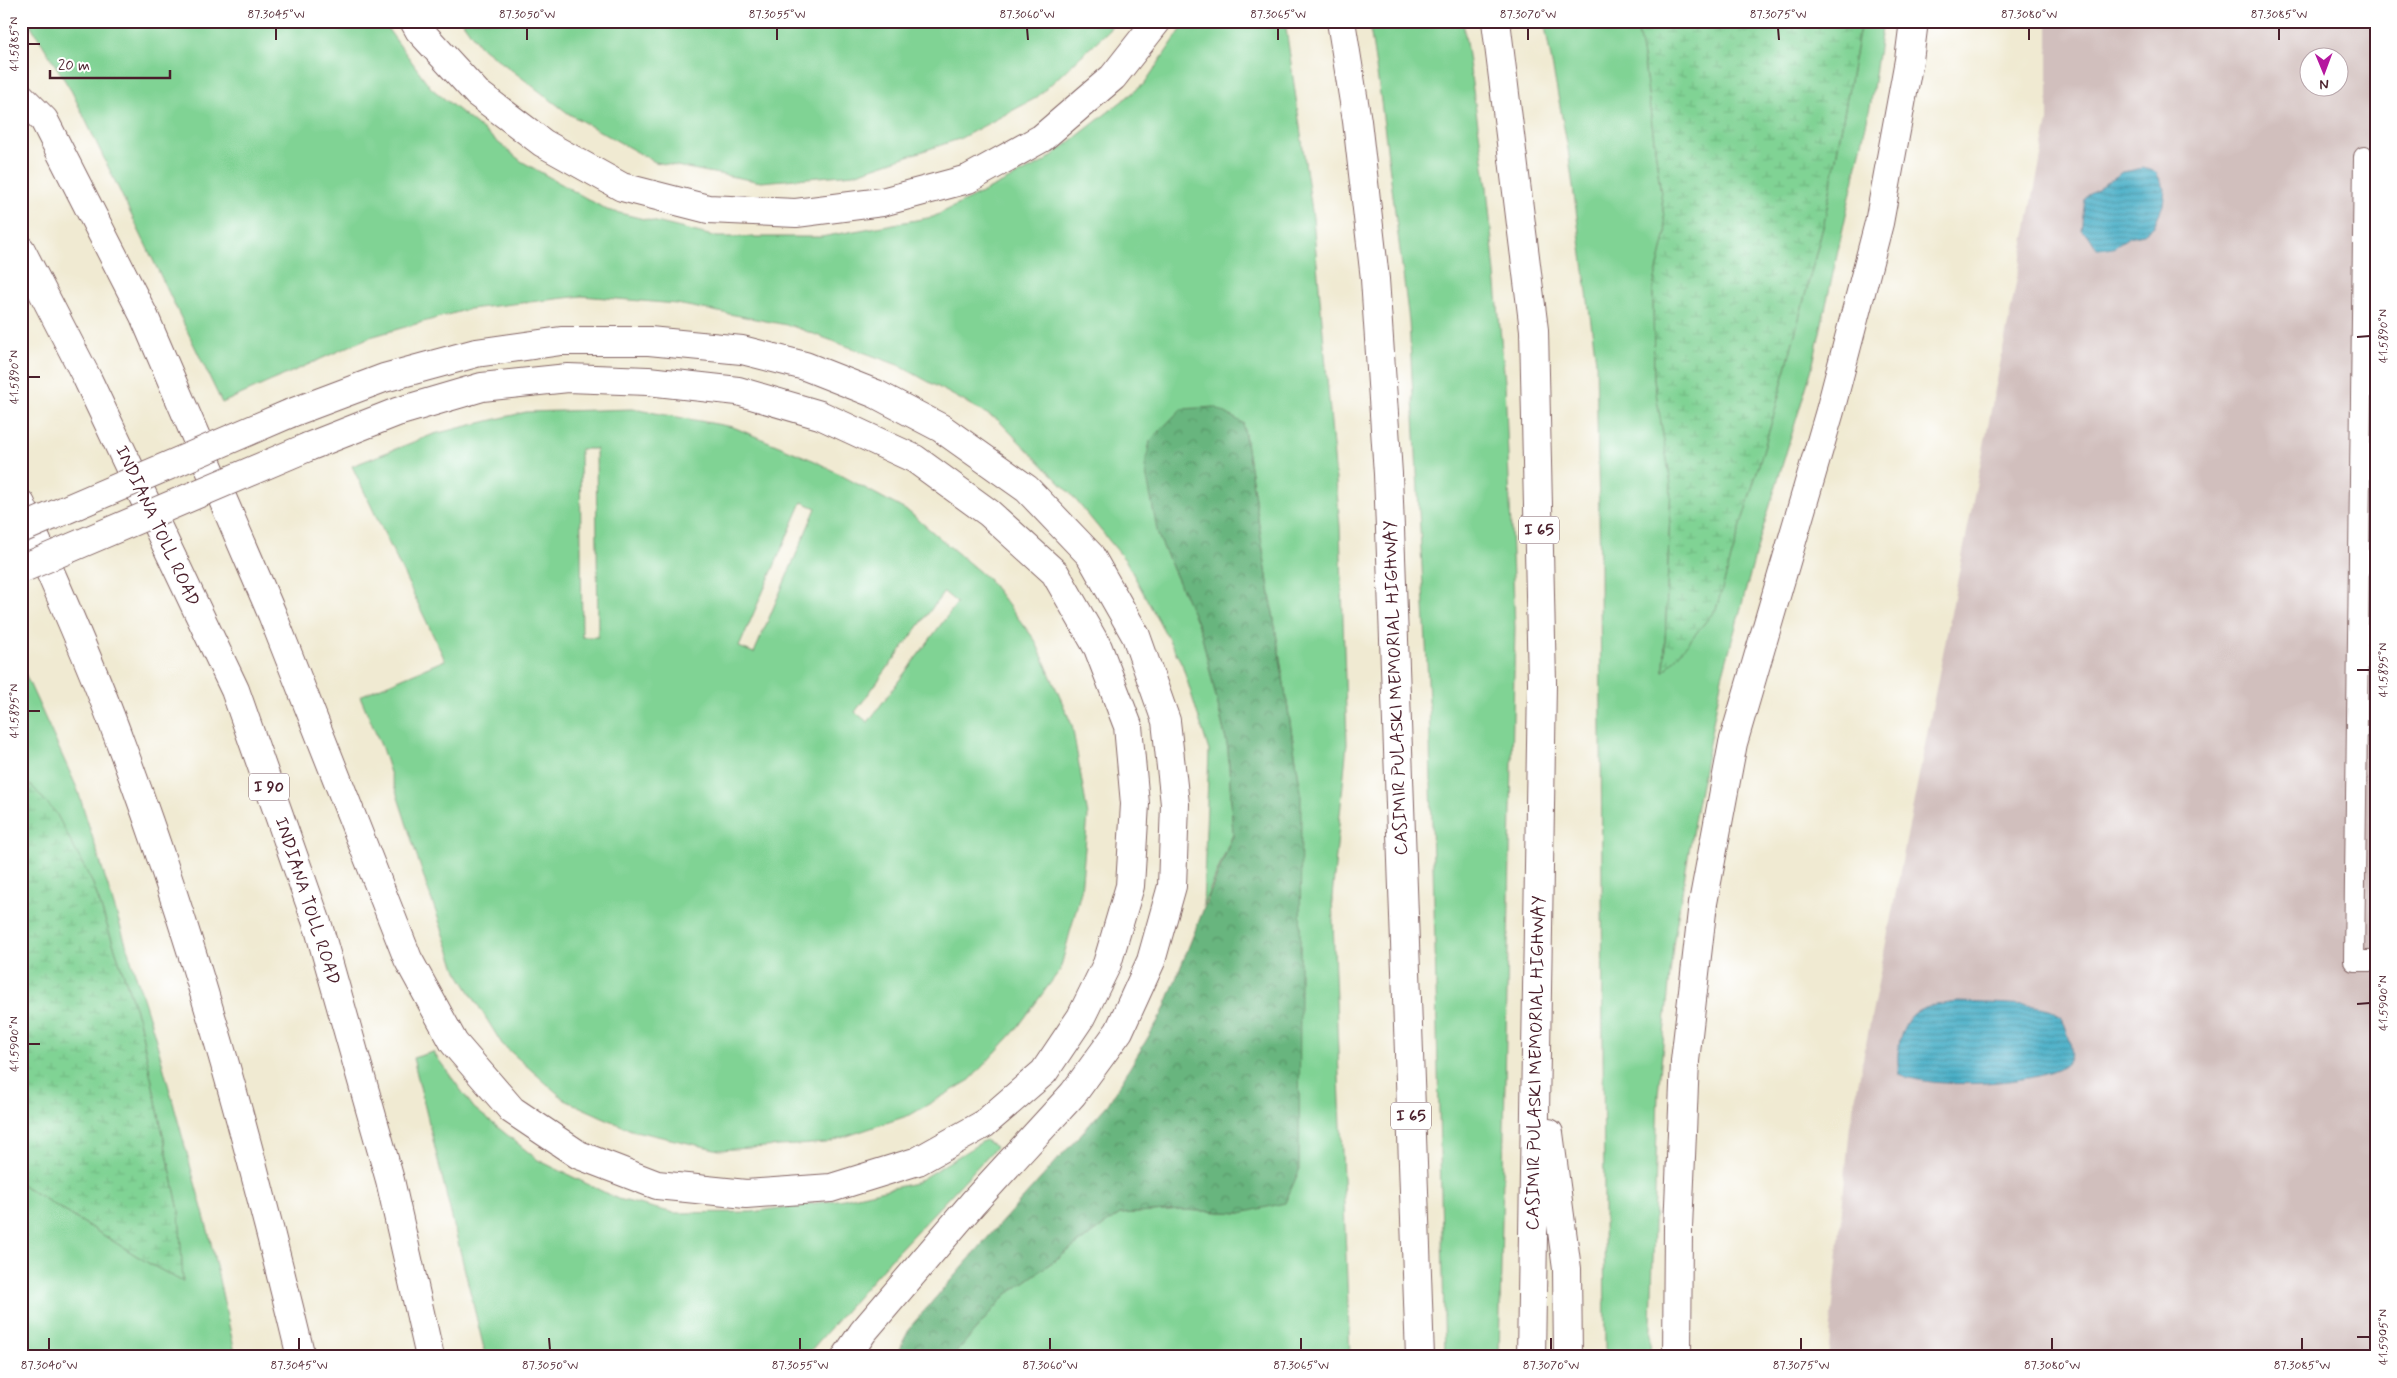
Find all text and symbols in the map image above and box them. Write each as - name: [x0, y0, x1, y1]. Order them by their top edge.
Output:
- text: 87.3045°W: [247, 7, 305, 23]
- text: 87.3050°W: [499, 7, 555, 23]
- text: 87.3055°W: [749, 7, 805, 23]
- text: 87.3060°W: [999, 7, 1055, 23]
- text: 87.3065°W: [1250, 7, 1306, 23]
- text: 87.3070°W: [1500, 7, 1556, 23]
- text: 87.3075°W: [1750, 7, 1806, 23]
- text: 87.3080°W: [2001, 7, 2057, 23]
- text: 87.3085°W: [2251, 7, 2307, 23]
- text: 41.5885°N: [7, 17, 23, 71]
- scale bar: [50, 48, 170, 80]
- north arrow: [2300, 48, 2350, 98]
- text: 20 m: [58, 56, 90, 76]
- text: N: [2319, 75, 2329, 93]
- text: 41.5890°N: [2376, 309, 2392, 363]
- text: 41.5890°N: [7, 350, 23, 404]
- street label: INDIANA TOLL ROAD: [109, 442, 205, 610]
- road number: I 65: [1519, 516, 1559, 544]
- street label: CASIMIR PULASKI MEMORIAL HIGHWAY: [1378, 520, 1414, 856]
- text: 41.5895°N: [2376, 643, 2392, 697]
- text: 41.5895°N: [7, 684, 23, 738]
- road number: I 90: [249, 774, 289, 800]
- street label: INDIANA TOLL ROAD: [269, 814, 345, 988]
- street label: CASIMIR PULASKI MEMORIAL HIGHWAY: [1521, 895, 1551, 1231]
- text: 41.5900°N: [2376, 975, 2392, 1031]
- text: 41.5900°N: [7, 1016, 23, 1072]
- road number: I 65: [1391, 1102, 1431, 1130]
- text: 41.5905°N: [2376, 1309, 2392, 1365]
- text: 87.3040°W: [21, 1358, 77, 1374]
- text: 87.3045°W: [270, 1358, 328, 1374]
- text: 87.3050°W: [522, 1358, 578, 1374]
- text: 87.3055°W: [772, 1358, 828, 1374]
- text: 87.3060°W: [1022, 1358, 1078, 1374]
- text: 87.3065°W: [1273, 1358, 1329, 1374]
- text: 87.3070°W: [1523, 1358, 1579, 1374]
- text: 87.3075°W: [1773, 1358, 1829, 1374]
- text: 87.3080°W: [2024, 1358, 2080, 1374]
- text: 87.3085°W: [2274, 1358, 2330, 1374]

